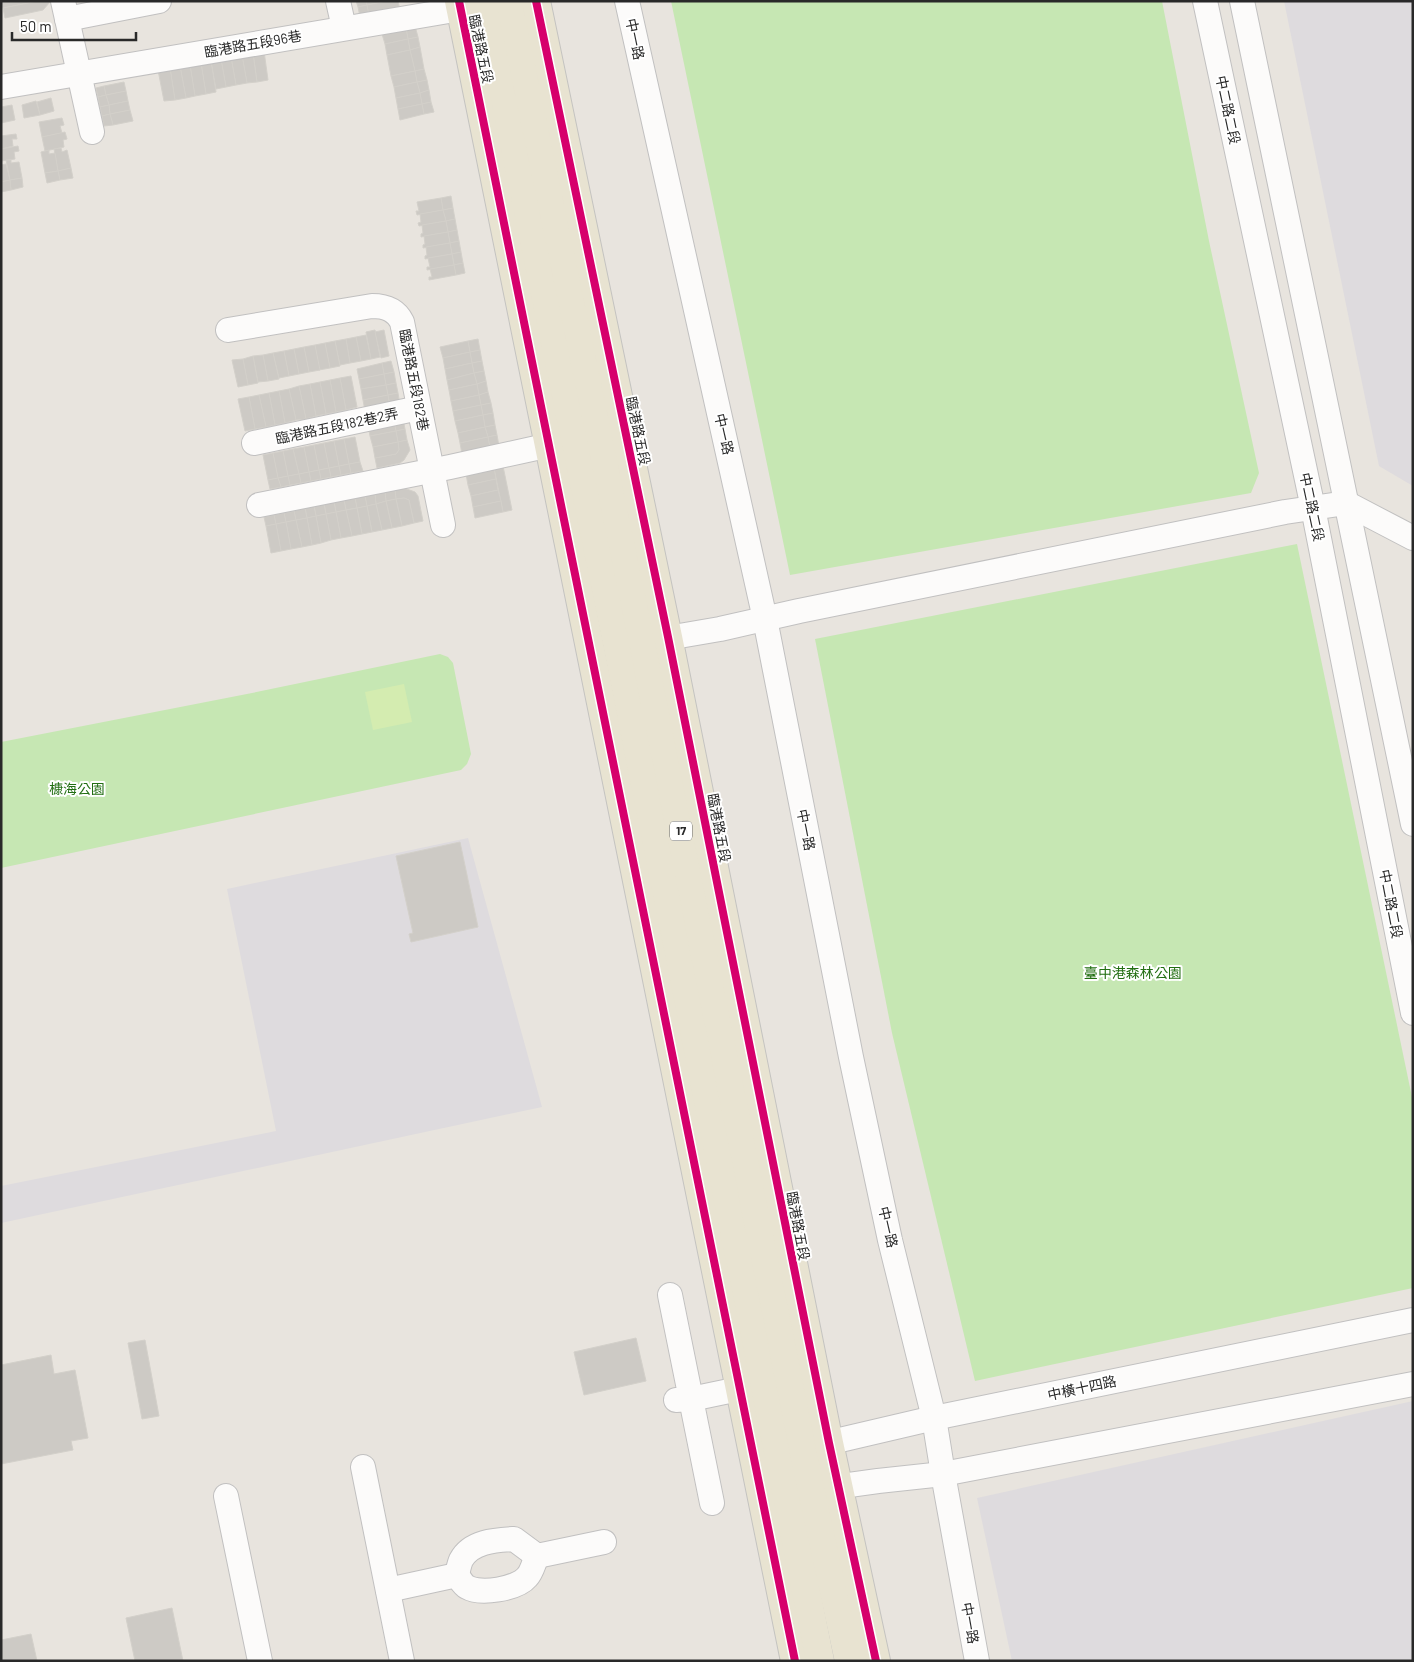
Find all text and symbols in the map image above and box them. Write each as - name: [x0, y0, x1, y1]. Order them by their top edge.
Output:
- scale bar: [12, 10, 136, 42]
- street label: 臨港路五段: [466, 13, 497, 85]
- text: 50 m: [20, 17, 52, 35]
- street label: 中一路: [623, 17, 648, 61]
- street label: 臨港路五段96巷: [203, 27, 303, 60]
- street label: 中二路二段: [1213, 74, 1244, 146]
- street label: 臨港路五段182巷: [396, 327, 433, 432]
- street label: 臨港路五段: [623, 395, 654, 467]
- street label: 臨港路五段182巷2弄: [274, 404, 400, 447]
- street label: 中一路: [711, 412, 737, 456]
- street label: 中二路二段: [1297, 471, 1328, 543]
- park label: 槺海公園: [49, 780, 105, 797]
- street label: 臨港路五段: [704, 792, 735, 864]
- street label: 中一路: [794, 808, 819, 852]
- road number: 17: [670, 821, 692, 840]
- street label: 中二路二段: [1376, 868, 1407, 940]
- park label: 臺中港森林公園: [1084, 964, 1182, 981]
- street label: 臨港路五段: [783, 1190, 814, 1262]
- street label: 中一路: [875, 1205, 901, 1249]
- street label: 中橫十四路: [1046, 1372, 1118, 1403]
- street label: 中一路: [958, 1601, 983, 1645]

